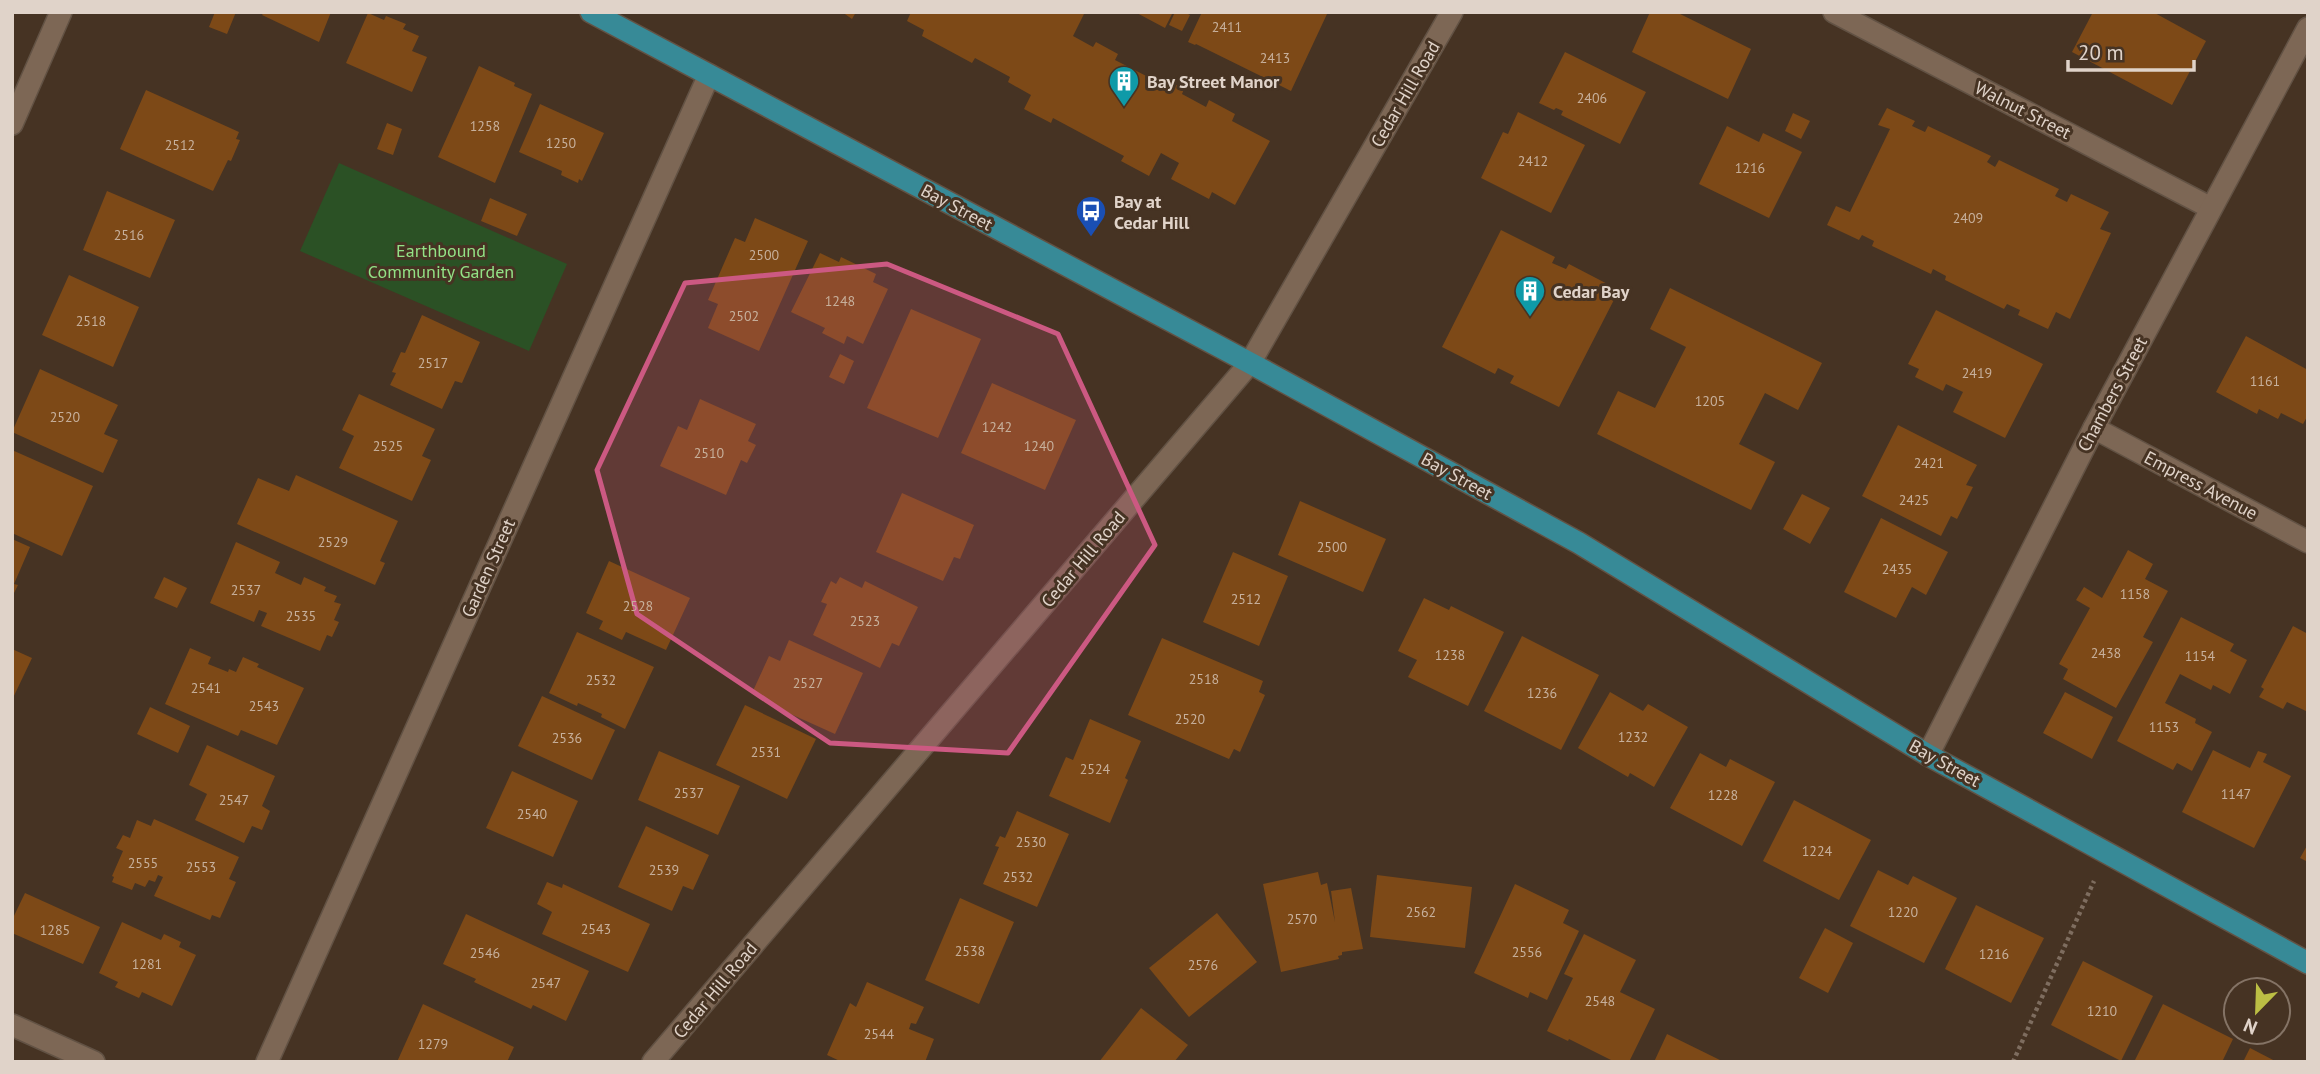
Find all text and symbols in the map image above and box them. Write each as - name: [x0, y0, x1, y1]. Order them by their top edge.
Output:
- house number: 2411: [1212, 18, 1242, 36]
- scale bar: [2068, 28, 2194, 72]
- street label: Cedar Hill Road: [1365, 37, 1445, 151]
- text: 20 m: [2078, 39, 2124, 66]
- house number: 2413: [1260, 49, 1290, 67]
- building icon: Bay Street Manor: [1107, 64, 1141, 108]
- place label: Bay Street Manor: [1147, 70, 1280, 93]
- street label: Walnut Street: [1971, 76, 2075, 144]
- house number: 2406: [1577, 89, 1607, 107]
- house number: 1258: [470, 117, 500, 135]
- house number: 1250: [546, 134, 577, 152]
- house number: 2512: [165, 136, 195, 154]
- house number: 2412: [1518, 152, 1548, 170]
- house number: 1216: [1735, 159, 1765, 177]
- street label: Bay Street: [917, 179, 997, 235]
- place label: Bay at Cedar Hill: [1114, 190, 1190, 234]
- bus stop icon: Bay at Cedar Hill: [1074, 194, 1108, 238]
- house number: 2409: [1953, 209, 1983, 227]
- house number: 2516: [114, 226, 144, 244]
- park label: Earthbound Community Garden: [368, 239, 514, 283]
- house number: 2500: [749, 246, 780, 264]
- building icon: Cedar Bay: [1513, 274, 1547, 318]
- place label: Cedar Bay: [1553, 280, 1630, 303]
- house number: 1248: [825, 292, 855, 310]
- house number: 2502: [729, 307, 759, 325]
- house number: 2518: [76, 312, 106, 330]
- street label: Chambers Street: [2072, 333, 2152, 455]
- house number: 2517: [418, 354, 448, 372]
- house number: 2419: [1962, 364, 1992, 382]
- house number: 1161: [2250, 372, 2280, 390]
- house number: 1205: [1695, 392, 1725, 410]
- house number: 2520: [50, 408, 81, 426]
- house number: 1242: [982, 418, 1012, 436]
- house number: 2525: [373, 437, 403, 455]
- house number: 1240: [1024, 437, 1055, 455]
- house number: 2510: [694, 444, 725, 462]
- street label: Empress Avenue: [2140, 446, 2262, 524]
- street label: Bay Street: [1417, 447, 1497, 505]
- house number: 2421: [1914, 454, 1944, 472]
- house number: 2425: [1899, 491, 1929, 509]
- street label: Cedar Hill Road: [1036, 506, 1130, 612]
- street label: Garden Street: [456, 515, 520, 621]
- house number: 2529: [318, 533, 348, 551]
- house number: 2500: [1317, 538, 1348, 556]
- house number: 2435: [1882, 560, 1912, 578]
- house number: 2537: [231, 581, 261, 599]
- house number: 1158: [2120, 585, 2150, 603]
- house number: 2512: [1231, 590, 1261, 608]
- house number: 2528: [623, 597, 653, 615]
- house number: 2535: [286, 607, 316, 625]
- house number: 2523: [850, 612, 880, 630]
- house number: 2438: [2091, 644, 2121, 662]
- house number: 1238: [1435, 646, 1465, 664]
- house number: 1154: [2185, 647, 2216, 665]
- house number: 2518: [1189, 670, 1219, 688]
- house number: 2532: [586, 671, 616, 689]
- house number: 2527: [793, 674, 823, 692]
- house number: 2541: [191, 679, 221, 697]
- house number: 1236: [1527, 684, 1557, 702]
- house number: 2543: [249, 697, 279, 715]
- house number: 2520: [1175, 710, 1206, 728]
- house number: 1153: [2149, 718, 2179, 736]
- house number: 1232: [1618, 728, 1648, 746]
- house number: 2536: [552, 729, 582, 747]
- street label: Bay Street: [1905, 734, 1985, 792]
- house number: 2531: [751, 743, 781, 761]
- house number: 2524: [1080, 760, 1111, 778]
- house number: 2537: [674, 784, 704, 802]
- house number: 1147: [2221, 785, 2251, 803]
- house number: 1228: [1708, 786, 1738, 804]
- house number: 2547: [219, 791, 249, 809]
- house number: 2540: [517, 805, 548, 823]
- house number: 2530: [1016, 833, 1047, 851]
- house number: 1224: [1802, 842, 1833, 860]
- house number: 2555: [128, 854, 158, 872]
- house number: 2553: [186, 858, 216, 876]
- house number: 2539: [649, 861, 679, 879]
- house number: 2532: [1003, 868, 1033, 886]
- house number: 2562: [1406, 903, 1436, 921]
- house number: 1220: [1888, 903, 1919, 921]
- house number: 2570: [1287, 910, 1318, 928]
- house number: 2543: [581, 920, 611, 938]
- house number: 1285: [40, 921, 70, 939]
- street label: Cedar Hill Road: [668, 937, 762, 1043]
- house number: 2538: [955, 942, 985, 960]
- house number: 2556: [1512, 943, 1542, 961]
- house number: 2546: [470, 944, 500, 962]
- house number: 1216: [1979, 945, 2009, 963]
- house number: 1281: [132, 955, 162, 973]
- house number: 2576: [1188, 956, 1218, 974]
- house number: 2547: [531, 974, 561, 992]
- north arrow: [2222, 976, 2292, 1046]
- house number: 2548: [1585, 992, 1615, 1010]
- house number: 1210: [2087, 1002, 2118, 1020]
- text: N: [2240, 1013, 2261, 1040]
- house number: 2544: [864, 1025, 895, 1043]
- house number: 1279: [418, 1035, 448, 1053]

